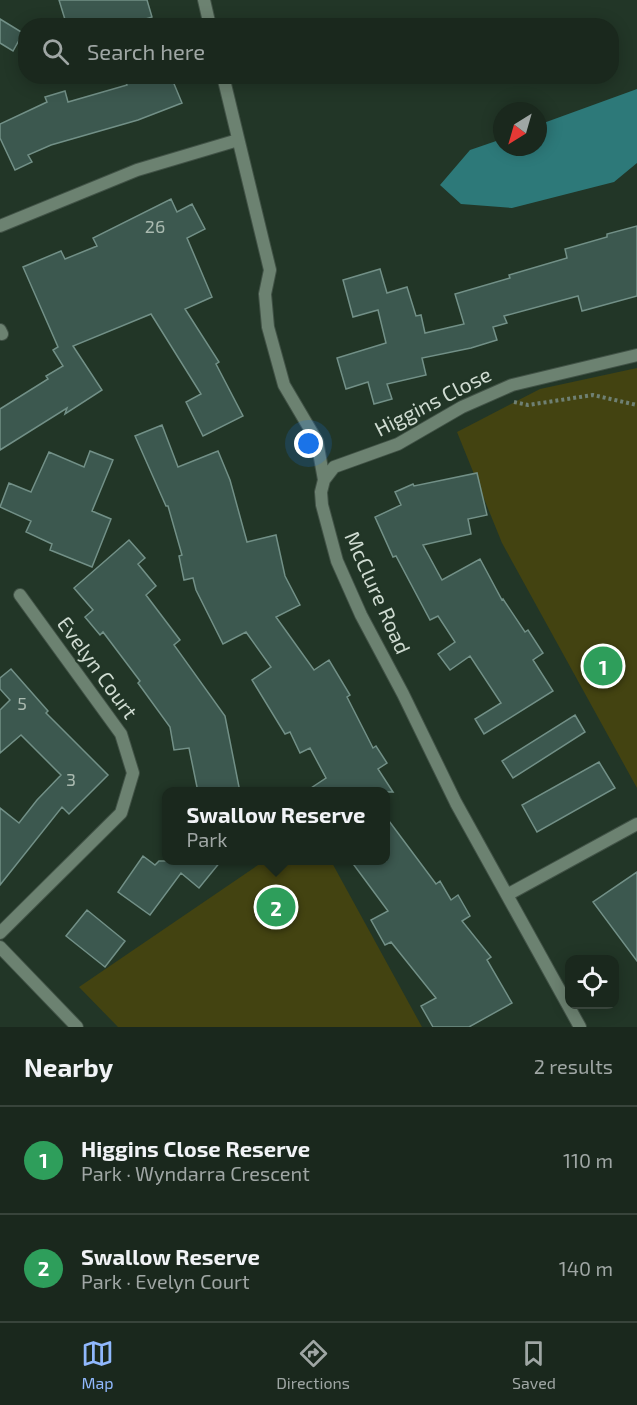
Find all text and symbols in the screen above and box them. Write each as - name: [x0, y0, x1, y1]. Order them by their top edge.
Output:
- search box: [18, 18, 619, 84]
- icon: search: [39, 35, 72, 68]
- text: Search here: [87, 38, 205, 64]
- north arrow: [493, 102, 547, 156]
- house number: 26: [145, 215, 165, 237]
- street label: Higgins Close: [370, 361, 495, 441]
- your location: [294, 429, 323, 458]
- street label: McClure Road: [340, 527, 417, 657]
- street label: Evelyn Court: [53, 611, 144, 723]
- pin: 1: [584, 644, 622, 688]
- house number: 5: [17, 692, 27, 714]
- house number: 3: [66, 768, 76, 790]
- popup: [162, 787, 390, 865]
- text: Swallow Reserve: [187, 801, 365, 827]
- text: Park: [187, 827, 227, 851]
- pin: 2: [256, 884, 296, 930]
- map controls: [565, 955, 619, 1009]
- button: locate: [565, 955, 619, 1009]
- text: Nearby: [24, 1051, 113, 1082]
- text: 2 results: [534, 1054, 613, 1078]
- text: Higgins Close Reserve: [81, 1135, 310, 1161]
- text: 1: [39, 1148, 48, 1172]
- text: 110 m: [563, 1148, 613, 1172]
- text: Park · Wyndarra Crescent: [81, 1161, 310, 1185]
- text: Swallow Reserve: [81, 1243, 260, 1269]
- text: 2: [38, 1256, 49, 1280]
- text: 140 m: [559, 1256, 613, 1280]
- text: Park · Evelyn Court: [81, 1269, 250, 1293]
- tab: Map: [81, 1337, 114, 1392]
- tab: Directions: [276, 1337, 350, 1392]
- tab: Saved: [512, 1337, 556, 1392]

